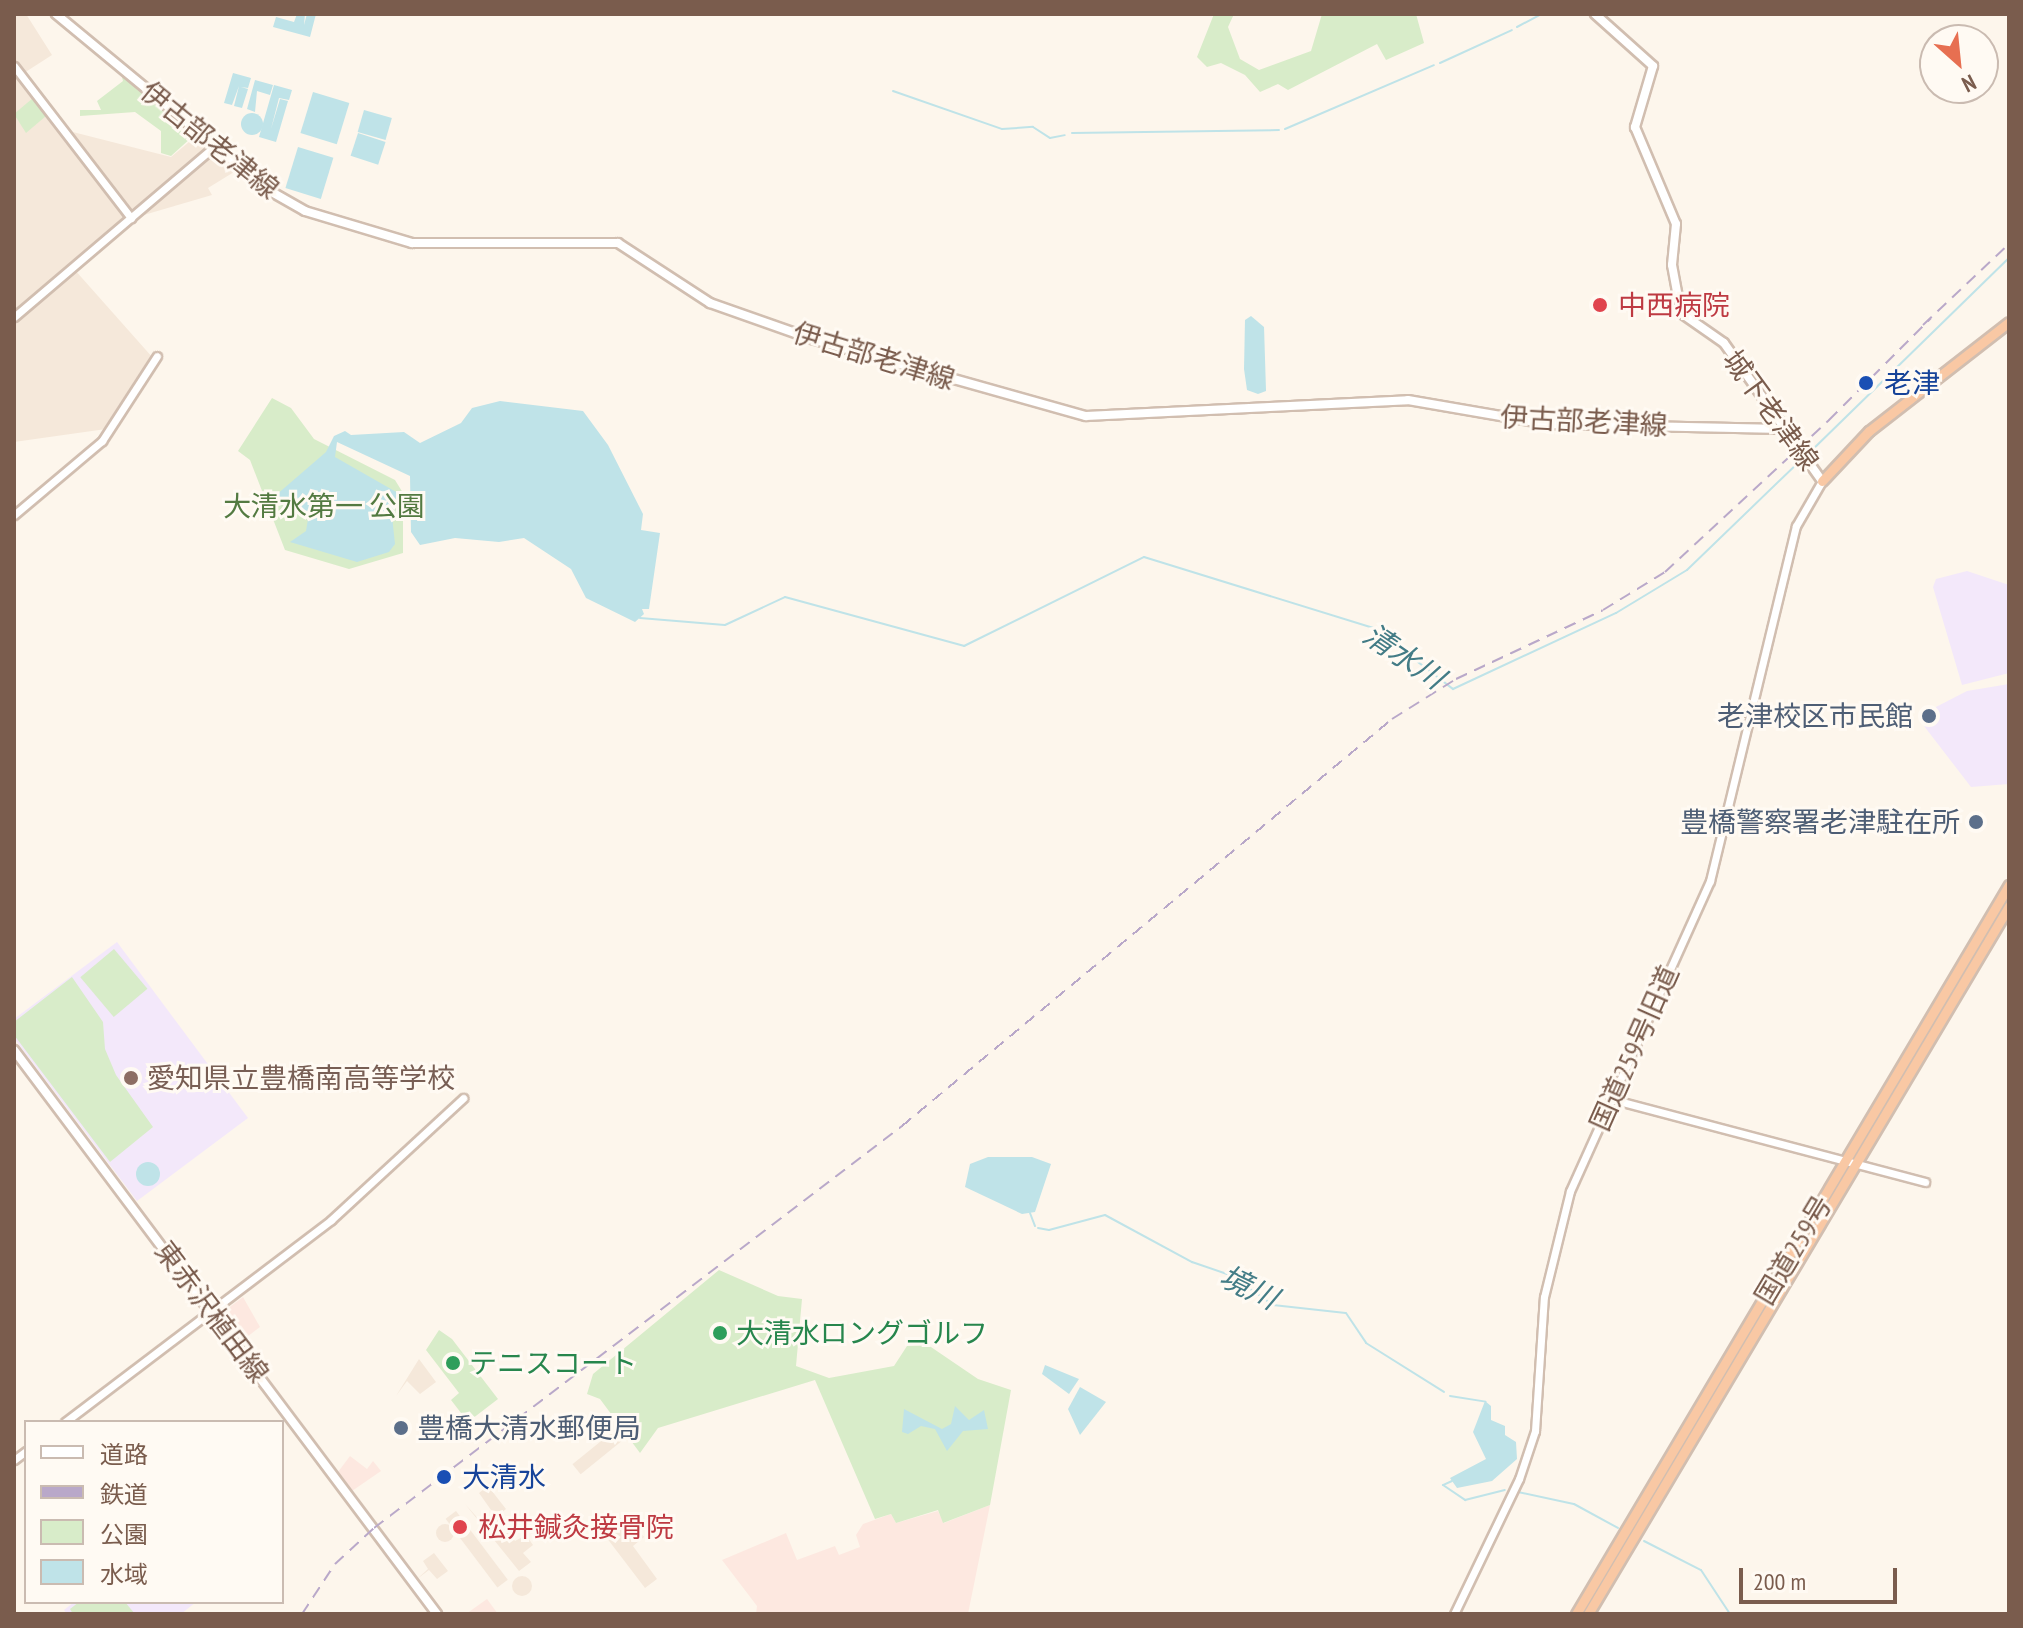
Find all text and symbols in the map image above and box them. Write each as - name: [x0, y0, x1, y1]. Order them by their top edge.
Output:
- north arrow: [1919, 24, 1999, 104]
- text: N: [1957, 68, 1981, 99]
- street label: 伊古部老津線: [134, 74, 286, 206]
- place label: 中西病院: [1618, 288, 1730, 322]
- marker: 中西病院: [1589, 294, 1611, 316]
- street label: 伊古部老津線: [789, 315, 959, 397]
- street label: 城下老津線: [1716, 343, 1826, 477]
- place label: 老津: [1884, 366, 1940, 400]
- marker: 老津: [1855, 372, 1877, 394]
- street label: 伊古部老津線: [1499, 400, 1669, 442]
- park label: 大清水第一 公園: [223, 489, 425, 523]
- water label: 清水川: [1357, 616, 1451, 696]
- place label: 老津校区市民館: [1717, 699, 1913, 733]
- marker: 老津校区市民館: [1920, 707, 1938, 725]
- place label: 豊橋警察署老津駐在所: [1680, 805, 1960, 839]
- marker: 豊橋警察署老津駐在所: [1967, 813, 1985, 831]
- street label: 国道259号旧道: [1582, 960, 1686, 1136]
- place label: 愛知県立豊橋南高等学校: [147, 1061, 455, 1095]
- marker: 愛知県立豊橋南高等学校: [122, 1069, 140, 1087]
- street label: 国道259号: [1747, 1189, 1839, 1311]
- street label: 東赤沢植田線: [148, 1235, 276, 1389]
- water label: 境川: [1214, 1258, 1284, 1316]
- place label: 大清水ロングゴルフ: [736, 1316, 988, 1350]
- marker: 大清水ロングゴルフ: [711, 1324, 729, 1342]
- place label: テニスコート: [469, 1346, 637, 1380]
- marker: テニスコート: [444, 1354, 462, 1372]
- place label: 豊橋大清水郵便局: [417, 1411, 641, 1445]
- marker: 豊橋大清水郵便局: [392, 1419, 410, 1437]
- legend: [24, 1420, 284, 1604]
- text: 道路: [100, 1439, 148, 1470]
- place label: 大清水: [462, 1460, 546, 1494]
- marker: 大清水: [433, 1466, 455, 1488]
- text: 鉄道: [100, 1479, 148, 1510]
- place label: 松井鍼灸接骨院: [478, 1510, 674, 1544]
- marker: 松井鍼灸接骨院: [449, 1516, 471, 1538]
- text: 公園: [100, 1519, 148, 1550]
- scale bar: [1743, 1552, 1901, 1602]
- text: 水域: [100, 1559, 148, 1590]
- text: 200 m: [1753, 1566, 1806, 1597]

